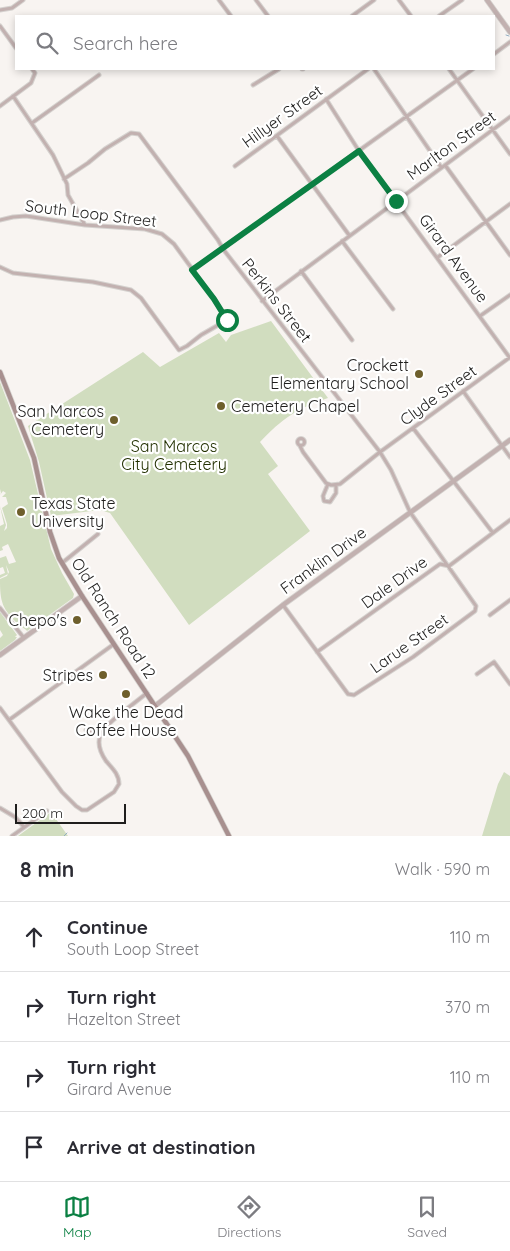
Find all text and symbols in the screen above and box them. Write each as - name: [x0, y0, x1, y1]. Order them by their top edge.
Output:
- search box: [15, 15, 495, 70]
- icon: search: [33, 29, 61, 57]
- text: Search here: [73, 31, 178, 55]
- street label: Hillyer Street: [238, 80, 326, 152]
- street label: Marlton Street: [403, 106, 499, 184]
- route end: [385, 190, 408, 213]
- street label: South Loop Street: [24, 195, 158, 231]
- street label: Girard Avenue: [415, 210, 493, 306]
- street label: Perkins Street: [238, 254, 316, 346]
- route start: [216, 309, 239, 332]
- place label: Crockett Elementary School: [270, 355, 409, 393]
- street label: Clyde Street: [396, 361, 480, 429]
- marker: Crockett Elementary School: [413, 368, 425, 380]
- place label: Cemetery Chapel: [231, 396, 360, 416]
- marker: Cemetery Chapel: [215, 400, 227, 412]
- place label: San Marcos Cemetery: [18, 401, 104, 439]
- marker: San Marcos Cemetery: [108, 414, 120, 426]
- park label: San Marcos City Cemetery: [121, 436, 227, 474]
- place label: Texas State University: [31, 493, 115, 531]
- marker: Texas State University: [15, 506, 27, 518]
- street label: Franklin Drive: [276, 522, 370, 598]
- street label: Dale Drive: [357, 551, 431, 613]
- street label: Old Ranch Road 12: [67, 554, 161, 682]
- street label: Larue Street: [366, 609, 452, 677]
- place label: Chepo's: [8, 610, 67, 630]
- marker: Chepo's: [71, 614, 83, 626]
- place label: Stripes: [43, 665, 93, 685]
- marker: Stripes: [97, 669, 109, 681]
- marker: Wake the Dead Coffee House: [120, 688, 132, 700]
- place label: Wake the Dead Coffee House: [69, 702, 183, 740]
- scale bar: [15, 801, 126, 824]
- text: 200 m: [22, 804, 63, 822]
- text: 8 min: [20, 856, 74, 882]
- text: Walk · 590 m: [395, 859, 490, 879]
- text: Continue: [67, 915, 148, 939]
- icon: ahead: [20, 923, 48, 951]
- text: 110 m: [450, 927, 490, 947]
- text: South Loop Street: [67, 939, 199, 959]
- text: Turn right: [67, 985, 156, 1009]
- icon: right: [20, 993, 48, 1021]
- text: 370 m: [445, 997, 490, 1017]
- text: Hazelton Street: [67, 1009, 181, 1029]
- text: Turn right: [67, 1055, 156, 1079]
- icon: right: [20, 1063, 48, 1091]
- text: 110 m: [450, 1067, 490, 1087]
- text: Girard Avenue: [67, 1079, 172, 1099]
- icon: arrive: [20, 1133, 48, 1161]
- text: Arrive at destination: [67, 1135, 256, 1159]
- tab: Map: [63, 1193, 91, 1241]
- tab: Directions: [217, 1193, 281, 1241]
- tab: Saved: [407, 1193, 447, 1241]

